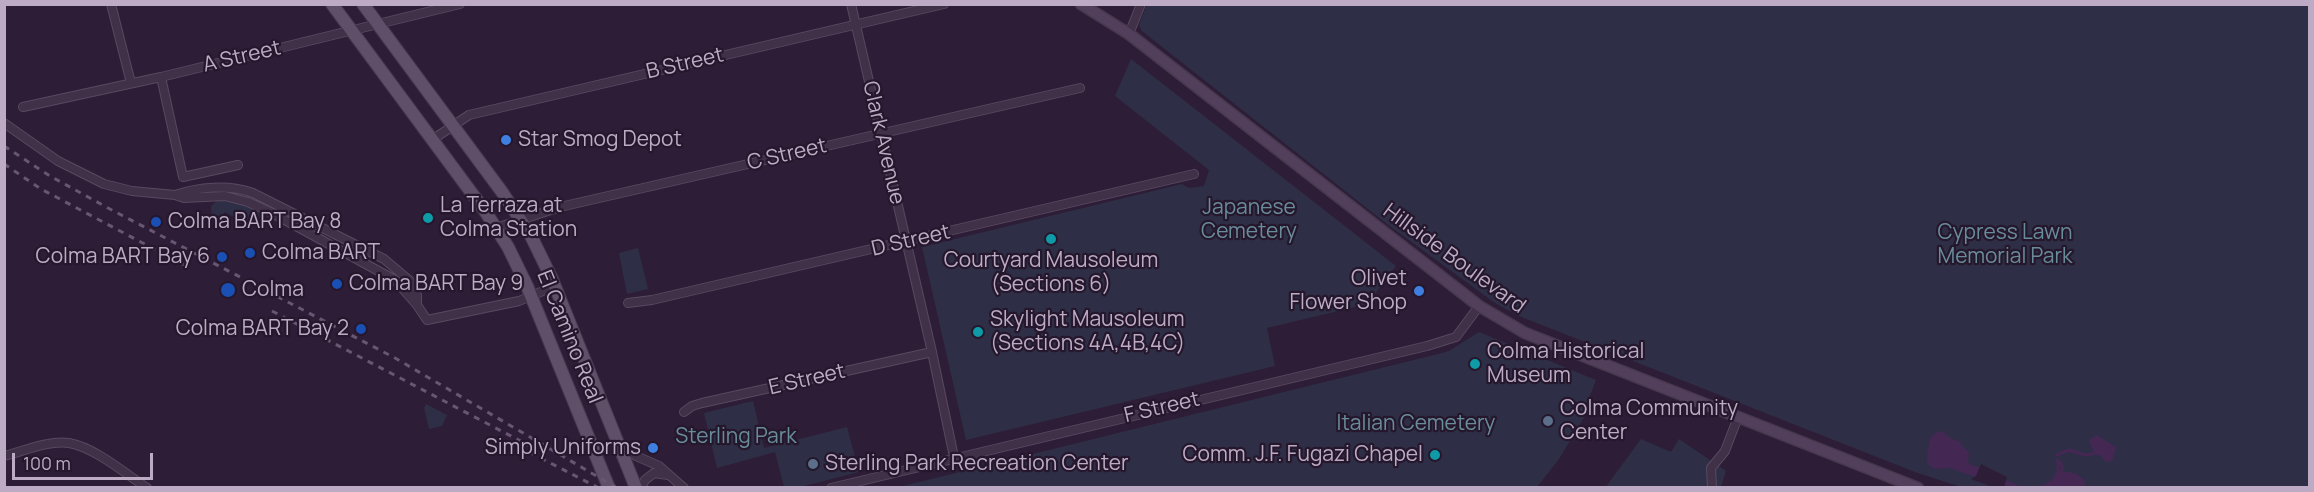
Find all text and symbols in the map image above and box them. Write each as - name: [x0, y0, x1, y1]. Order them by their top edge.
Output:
- street label: A Street: [201, 36, 283, 78]
- street label: B Street: [644, 43, 726, 85]
- street label: Clark Avenue: [857, 79, 909, 207]
- place label: Star Smog Depot: [518, 127, 682, 153]
- marker: Star Smog Depot: [499, 133, 513, 147]
- street label: C Street: [745, 134, 829, 176]
- place label: La Terraza at Colma Station: [440, 193, 577, 243]
- park label: Japanese Cemetery: [1201, 195, 1297, 245]
- street label: Hillside Boulevard: [1378, 199, 1530, 319]
- place label: Colma BART Bay 8: [168, 209, 342, 235]
- marker: La Terraza at Colma Station: [421, 211, 435, 225]
- marker: Colma BART Bay 8: [149, 215, 163, 229]
- street label: D Street: [869, 220, 953, 262]
- park label: Cypress Lawn Memorial Park: [1938, 220, 2072, 270]
- marker: Courtyard Mausoleum (Sections 6): [1044, 232, 1058, 246]
- place label: Colma BART: [262, 240, 380, 266]
- place label: Colma BART Bay 6: [36, 244, 210, 270]
- marker: Colma BART: [243, 246, 257, 260]
- place label: Courtyard Mausoleum (Sections 6): [944, 248, 1158, 298]
- marker: Colma BART Bay 6: [215, 250, 229, 264]
- place label: Olivet Flower Shop: [1290, 266, 1407, 316]
- street label: El Camino Real: [531, 267, 607, 407]
- place label: Colma BART Bay 9: [349, 271, 523, 297]
- place label: Colma: [242, 277, 304, 303]
- marker: Colma BART Bay 9: [330, 277, 344, 291]
- marker: Colma: [219, 281, 237, 299]
- marker: Olivet Flower Shop: [1412, 284, 1426, 298]
- place label: Skylight Mausoleum (Sections 4A,4B,4C): [990, 307, 1185, 357]
- place label: Colma BART Bay 2: [176, 316, 349, 342]
- marker: Colma BART Bay 2: [354, 322, 368, 336]
- marker: Skylight Mausoleum (Sections 4A,4B,4C): [971, 325, 985, 339]
- place label: Colma Historical Museum: [1487, 339, 1644, 389]
- marker: Colma Historical Museum: [1468, 357, 1482, 371]
- street label: E Street: [766, 359, 848, 401]
- street label: F Street: [1122, 387, 1202, 429]
- place label: Colma Community Center: [1560, 396, 1738, 446]
- park label: Italian Cemetery: [1337, 411, 1495, 437]
- marker: Colma Community Center: [1541, 414, 1555, 428]
- park label: Sterling Park: [675, 424, 797, 450]
- place label: Simply Uniforms: [485, 435, 641, 461]
- scale bar: [15, 441, 156, 479]
- marker: Simply Uniforms: [646, 441, 660, 455]
- place label: Comm. J.F. Fugazi Chapel: [1183, 442, 1423, 468]
- marker: Comm. J.F. Fugazi Chapel: [1428, 448, 1442, 462]
- text: 100 m: [23, 451, 71, 475]
- place label: Sterling Park Recreation Center: [825, 451, 1129, 477]
- marker: Sterling Park Recreation Center: [806, 457, 820, 471]

